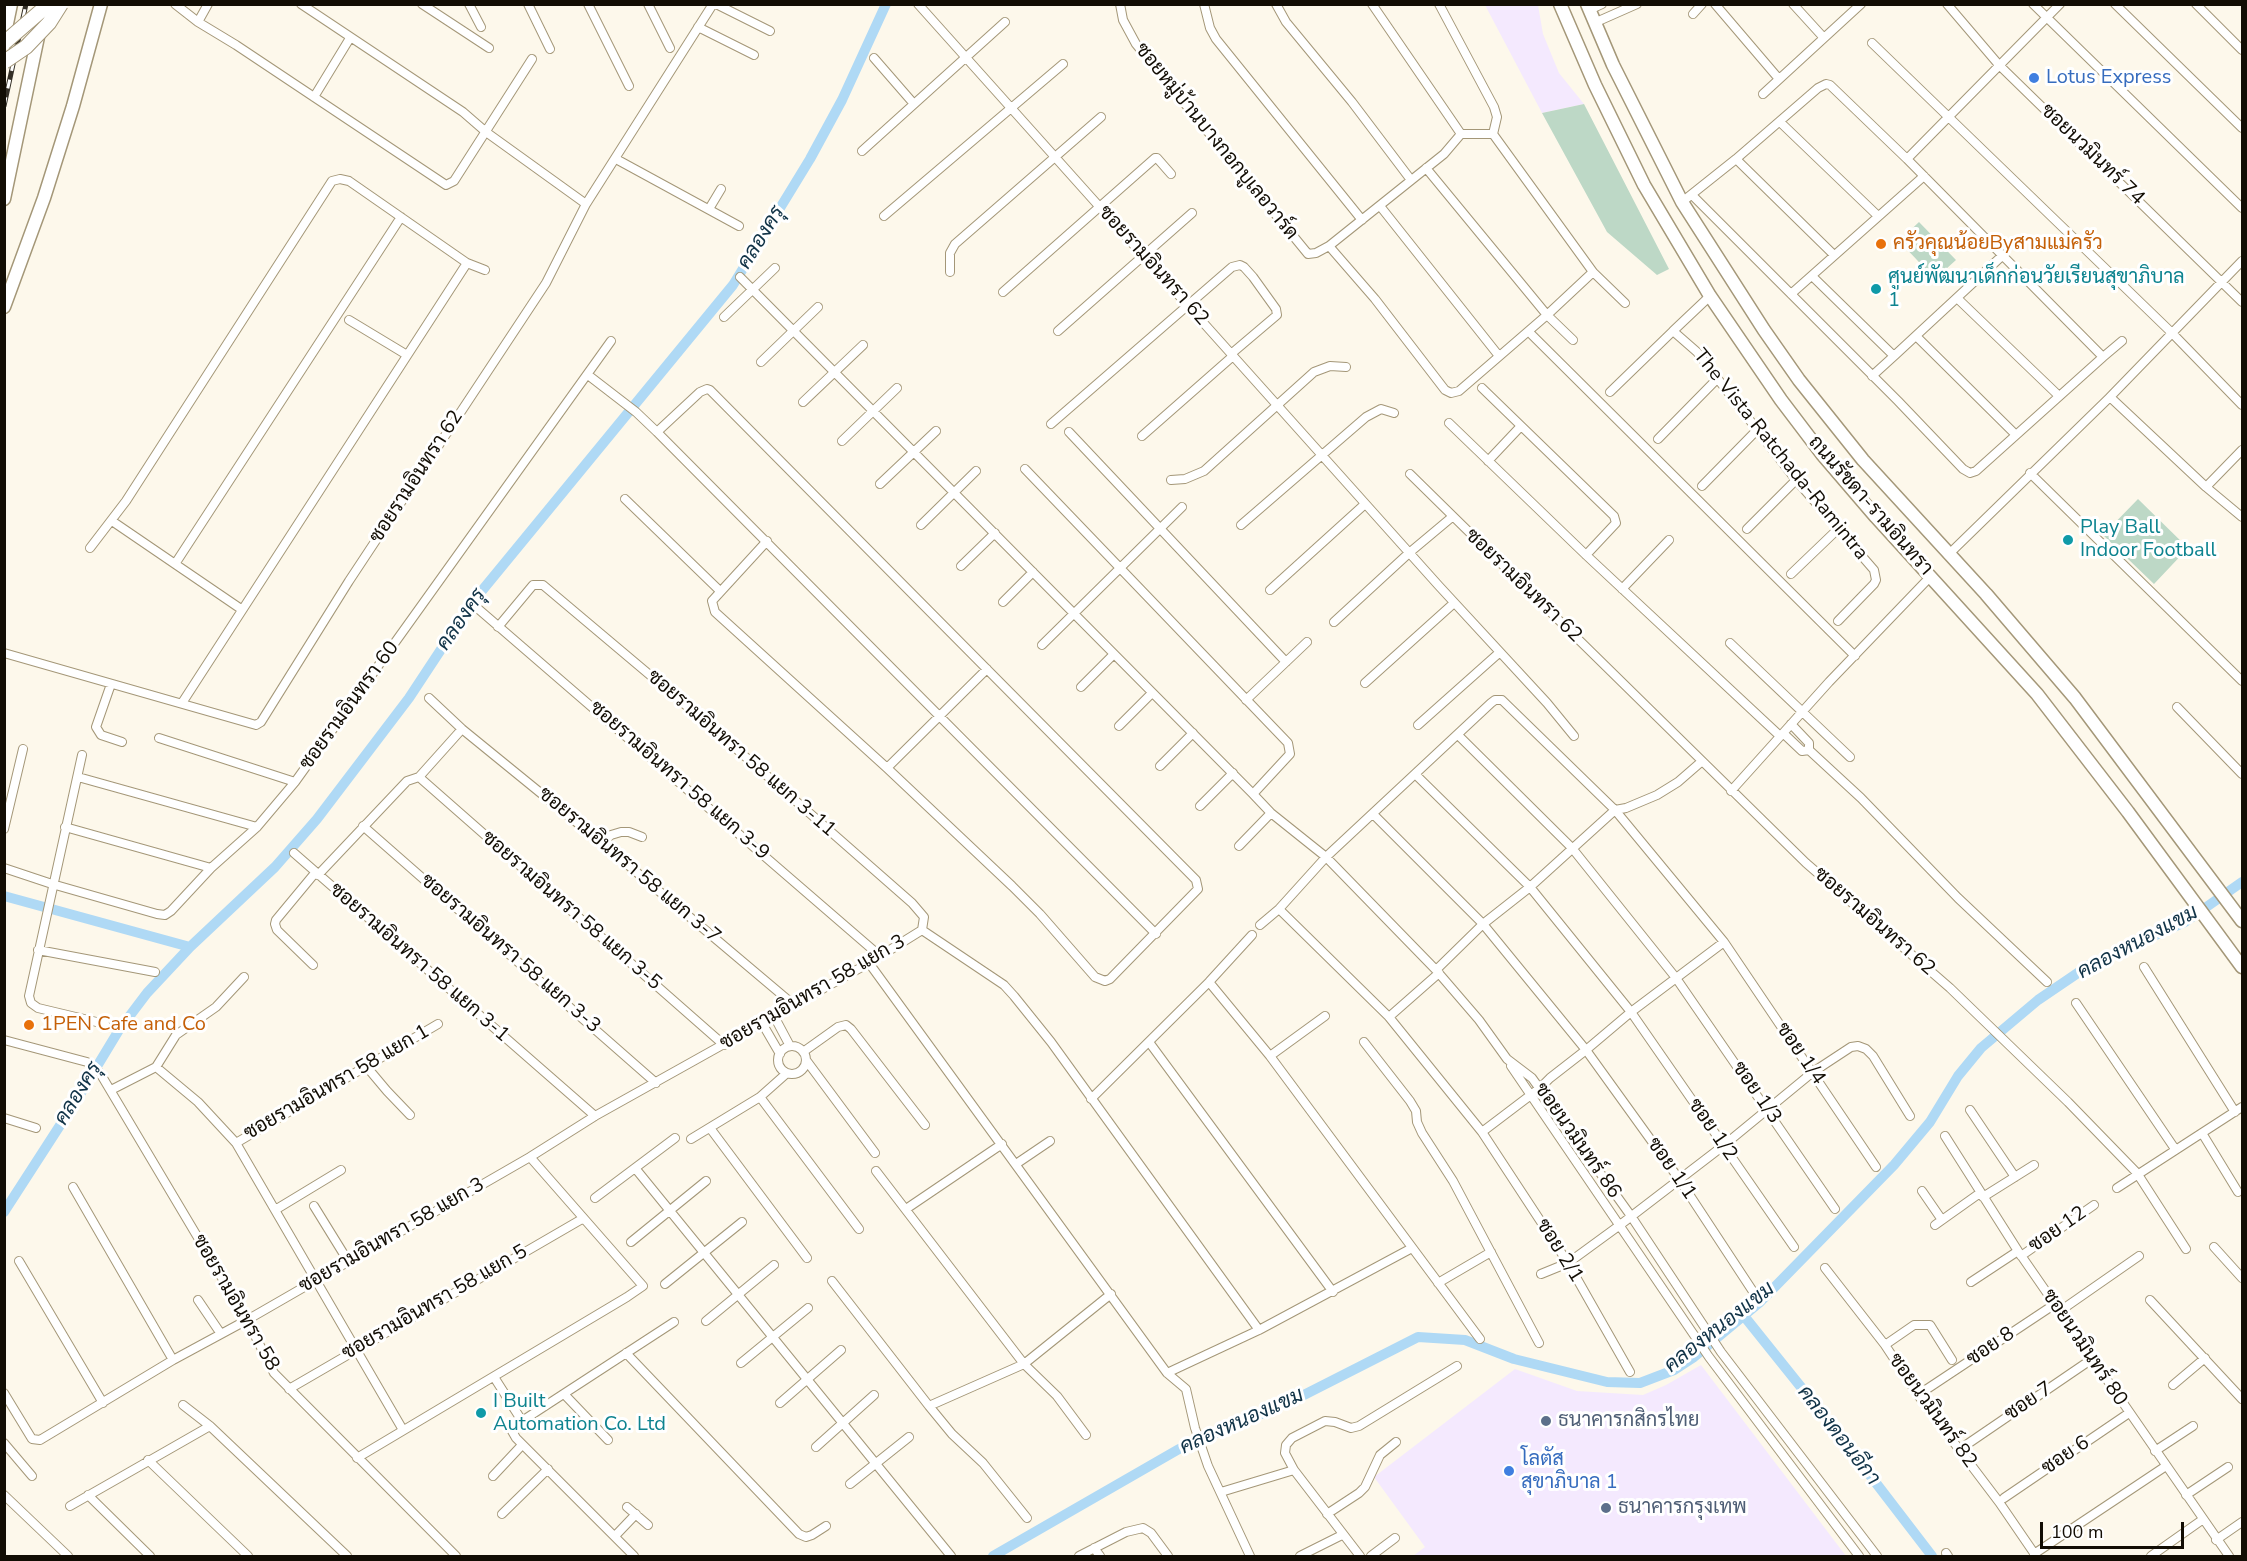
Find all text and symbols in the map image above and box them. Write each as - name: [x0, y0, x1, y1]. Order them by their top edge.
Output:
- street label: ซอยหมู่บ้านบางกอกบูเลอวาร์ด: [1129, 39, 1303, 245]
- place label: Lotus Express: [2046, 66, 2171, 90]
- marker: Lotus Express: [2027, 71, 2041, 85]
- street label: ซอยนวมินทร์ 74: [2035, 99, 2149, 211]
- street label: ซอยรามอินทรา 62: [1093, 201, 1213, 331]
- water label: คลองครุ: [733, 202, 791, 274]
- place label: ครัวคุณน้อยByสามแม่ครัว: [1893, 232, 2103, 256]
- marker: ครัวคุณน้อยByสามแม่ครัว: [1874, 237, 1888, 251]
- place label: ศูนย์พัฒนาเด็กก่อนวัยเรียนสุขาภิบาล 1: [1888, 266, 2185, 313]
- marker: ศูนย์พัฒนาเด็กก่อนวัยเรียนสุขาภิบาล 1: [1869, 282, 1883, 296]
- street label: The Vista Ratchada-Ramintra: [1687, 345, 1873, 565]
- street label: ซอยรามอินทรา 62: [365, 406, 469, 548]
- street label: ถนนรัชดา-รามอินทรา: [1803, 431, 1937, 581]
- place label: Play Ball Indoor Football: [2080, 516, 2216, 563]
- street label: ซอยรามอินทรา 62: [1460, 524, 1586, 648]
- marker: Play Ball Indoor Football: [2061, 533, 2075, 547]
- water label: คลองครุ: [432, 584, 492, 656]
- street label: ซอยรามอินทรา 60: [295, 637, 405, 775]
- street label: ซอยรามอินทรา 58 แยก 3-11: [642, 665, 840, 843]
- street label: ซอยรามอินทรา 58 แยก 3-9: [584, 696, 774, 866]
- street label: ซอยรามอินทรา 58 แยก 3-7: [533, 783, 725, 949]
- street label: ซอยรามอินทรา 58 แยก 3-5: [476, 826, 666, 996]
- street label: ซอยรามอินทรา 62: [1808, 863, 1940, 981]
- street label: ซอยรามอินทรา 58 แยก 3-3: [415, 869, 605, 1039]
- street label: ซอยรามอินทรา 58 แยก 3-1: [324, 878, 514, 1048]
- water label: คลองหนองแขม: [2073, 901, 2203, 985]
- street label: ซอยรามอินทรา 58 แยก 3: [716, 930, 910, 1056]
- place label: 1PEN Cafe and Co: [41, 1013, 206, 1037]
- marker: 1PEN Cafe and Co: [22, 1018, 36, 1032]
- street label: ซอย 1/4: [1770, 1018, 1830, 1090]
- street label: ซอยรามอินทรา 58 แยก 1: [240, 1020, 434, 1146]
- street label: ซอย 1/3: [1726, 1057, 1786, 1129]
- water label: คลองครุ: [50, 1058, 108, 1130]
- street label: ซอยนวมินทร์ 86: [1528, 1079, 1626, 1203]
- street label: ซอย 1/2: [1682, 1094, 1742, 1166]
- street label: ซอย 1/1: [1641, 1133, 1701, 1205]
- street label: ซอยรามอินทรา 58 แยก 3: [295, 1173, 489, 1299]
- street label: ซอย 12: [2025, 1202, 2091, 1258]
- street label: ซอย 2/1: [1530, 1215, 1588, 1287]
- street label: ซอยรามอินทรา 58: [186, 1231, 284, 1375]
- street label: ซอยรามอินทรา 58 แยก 5: [338, 1240, 532, 1366]
- water label: คลองหนองแขม: [1660, 1277, 1780, 1379]
- street label: ซอยนวมินทร์ 80: [2036, 1285, 2132, 1411]
- street label: ซอย 8: [1962, 1322, 2020, 1372]
- street label: ซอยนวมินทร์ 82: [1882, 1349, 1982, 1473]
- street label: ซอย 7: [2000, 1377, 2058, 1427]
- water label: คลองดอนอีกา: [1791, 1381, 1885, 1491]
- water label: คลองหนองแขม: [1176, 1383, 1308, 1461]
- place label: I Built Automation Co. Ltd: [493, 1390, 666, 1437]
- marker: I Built Automation Co. Ltd: [474, 1406, 488, 1420]
- place label: ธนาคารกสิกรไทย: [1558, 1409, 1699, 1433]
- marker: ธนาคารกสิกรไทย: [1539, 1414, 1553, 1428]
- street label: ซอย 6: [2037, 1431, 2095, 1481]
- place label: โลตัส สุขาภิบาล 1: [1521, 1448, 1618, 1495]
- marker: โลตัส สุขาภิบาล 1: [1502, 1464, 1516, 1478]
- place label: ธนาคารกรุงเทพ: [1618, 1496, 1747, 1520]
- marker: ธนาคารกรุงเทพ: [1599, 1501, 1613, 1515]
- scale bar: [2043, 1510, 2187, 1548]
- text: 100 m: [2051, 1520, 2103, 1544]

